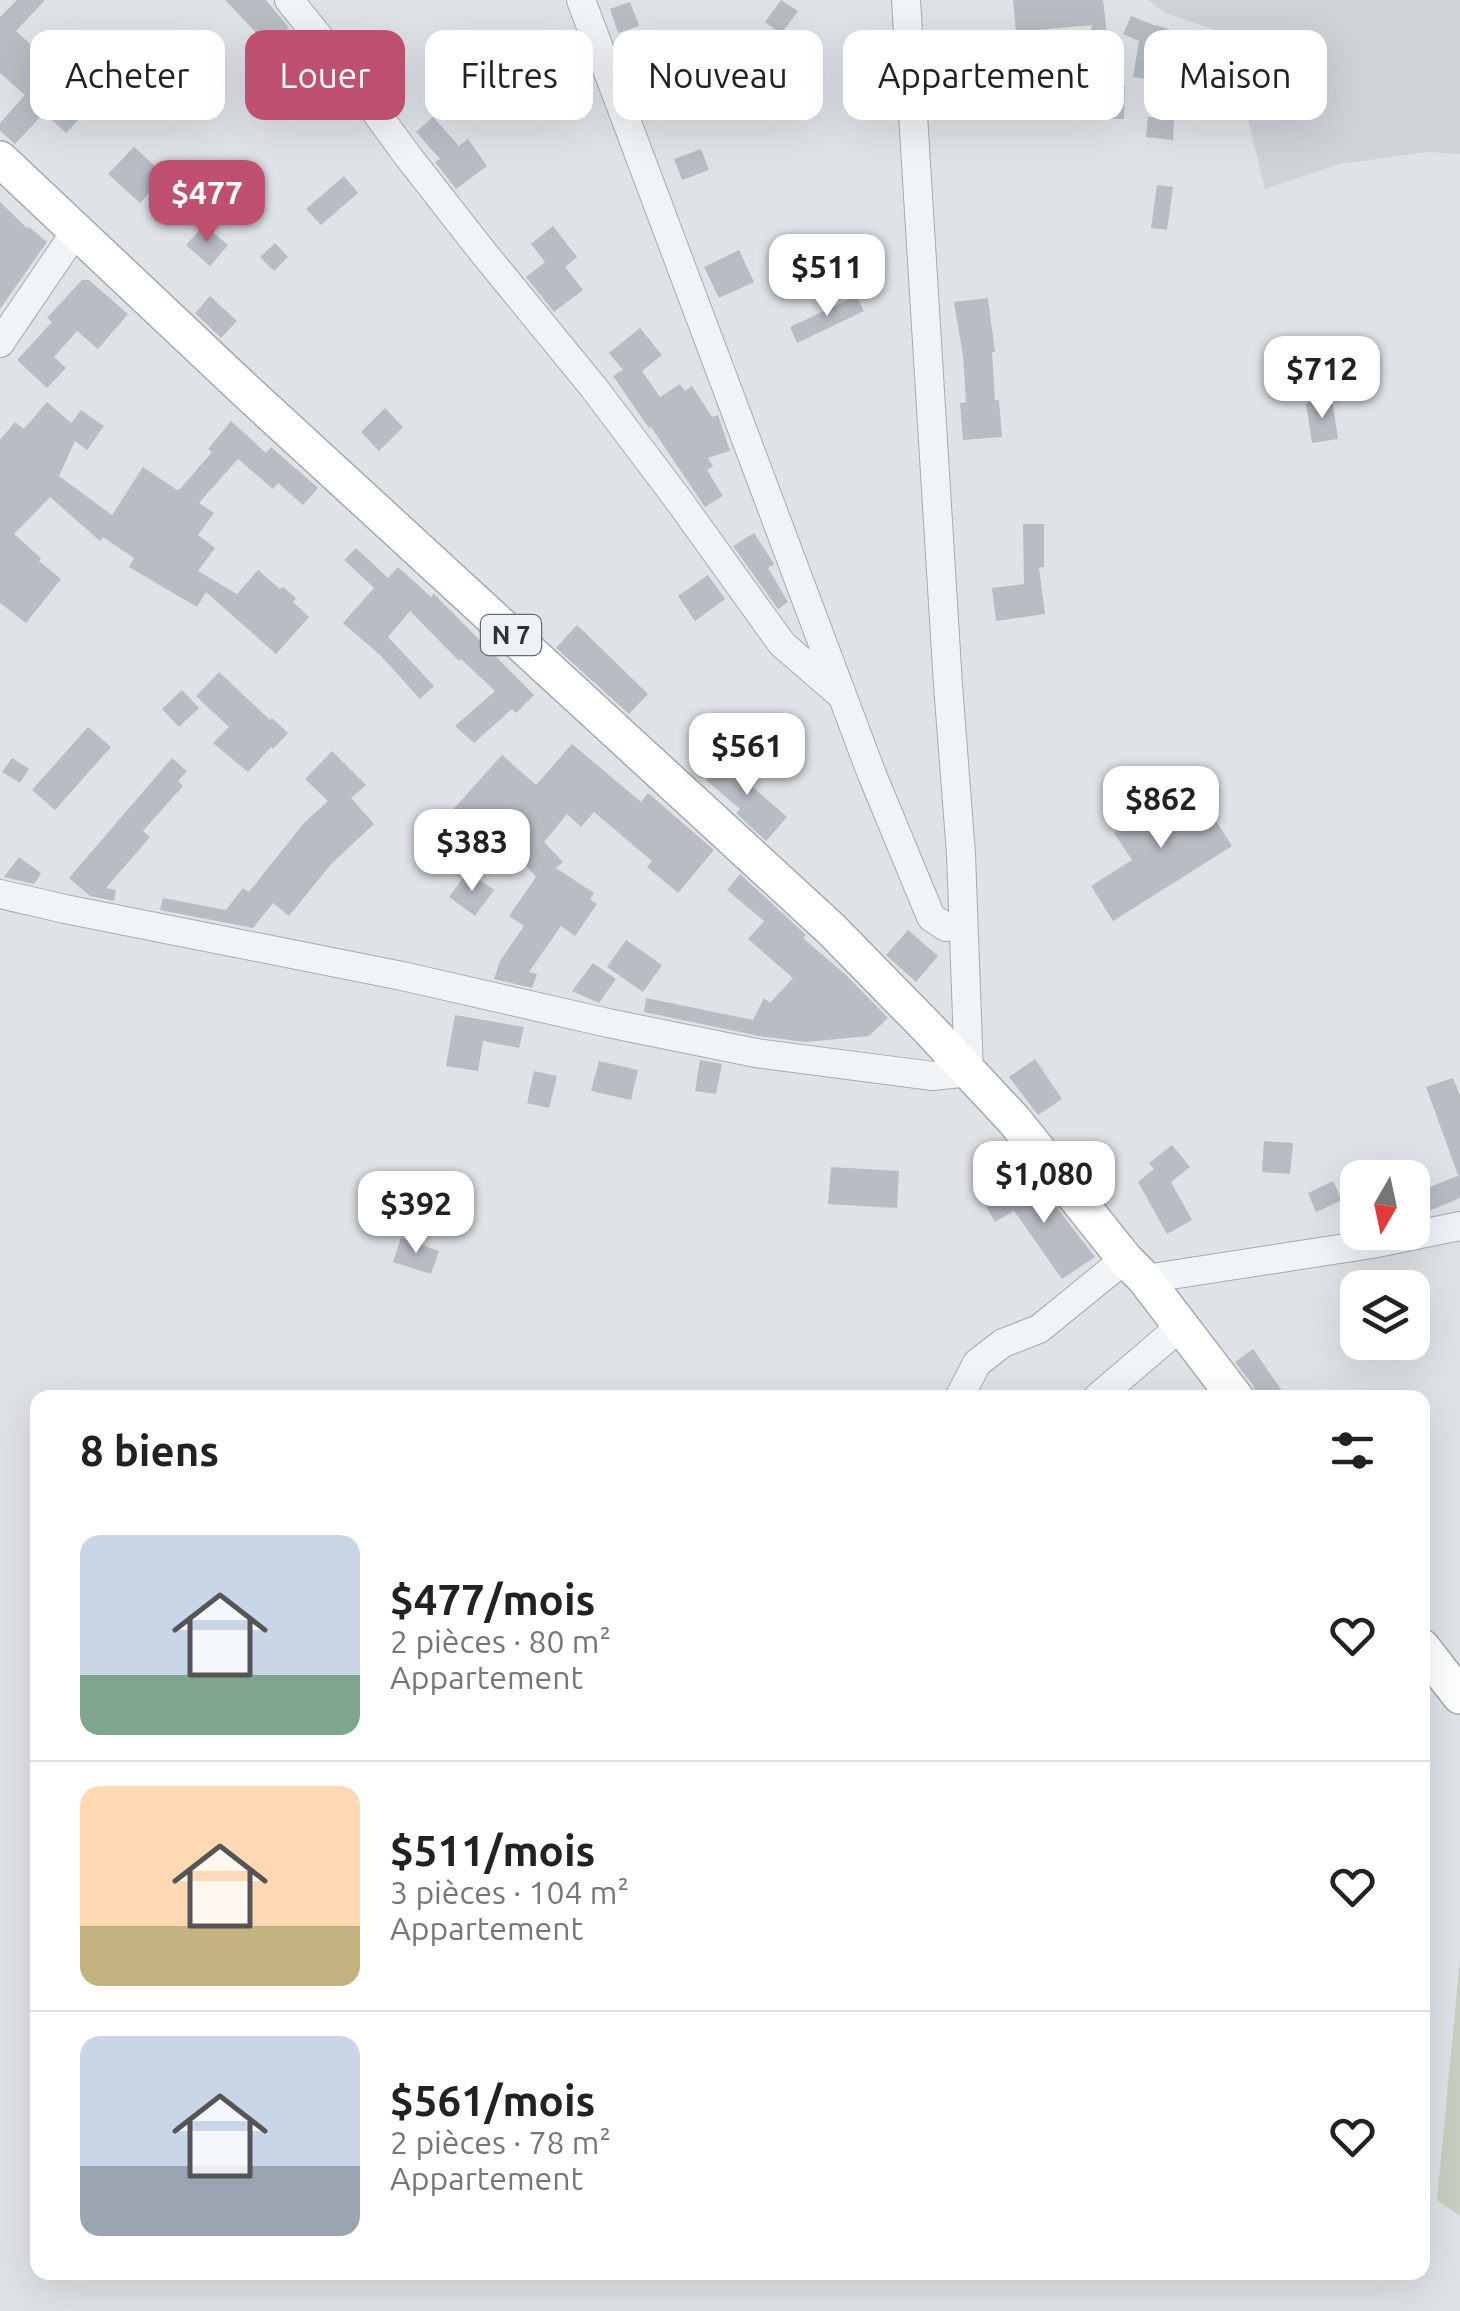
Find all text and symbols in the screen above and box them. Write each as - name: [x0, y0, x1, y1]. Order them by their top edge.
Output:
- chip: Acheter: [30, 30, 225, 120]
- chip: Louer: [245, 30, 405, 120]
- chip: Filtres: [425, 30, 593, 120]
- chip: Nouveau: [613, 30, 823, 120]
- chip: Appartement: [843, 30, 1124, 120]
- chip: Maison: [1144, 30, 1327, 120]
- pin: $477: [148, 160, 266, 245]
- text: $477: [171, 174, 243, 210]
- pin: $511: [768, 234, 886, 319]
- text: $511: [791, 248, 863, 284]
- pin: $712: [1263, 336, 1381, 421]
- text: $712: [1286, 350, 1358, 386]
- road number: N 7: [481, 615, 541, 655]
- pin: $561: [688, 713, 806, 798]
- text: $561: [711, 727, 783, 763]
- pin: $862: [1102, 766, 1220, 851]
- text: $862: [1125, 780, 1197, 816]
- pin: $383: [413, 809, 531, 894]
- text: $383: [436, 823, 508, 859]
- pin: $1,080: [963, 1141, 1125, 1226]
- text: $1,080: [995, 1155, 1093, 1191]
- north arrow: [1340, 1160, 1430, 1250]
- map controls: [1340, 1160, 1430, 1360]
- pin: $392: [357, 1171, 475, 1256]
- text: $392: [380, 1185, 452, 1221]
- button: layers: [1340, 1270, 1430, 1360]
- icon: filters: [1325, 1423, 1380, 1478]
- text: 8 biens: [80, 1427, 219, 1474]
- icon: home: [160, 1575, 280, 1695]
- text: $477/mois: [390, 1576, 595, 1623]
- icon: heart: [1325, 1608, 1380, 1663]
- text: 2 pièces · 80 m²: [390, 1623, 611, 1659]
- text: Appartement: [390, 1659, 583, 1695]
- icon: home: [160, 1826, 280, 1946]
- text: $511/mois: [390, 1827, 595, 1874]
- icon: heart: [1325, 1859, 1380, 1914]
- text: 3 pièces · 104 m²: [390, 1874, 629, 1910]
- text: Appartement: [390, 1910, 583, 1946]
- icon: home: [160, 2076, 280, 2196]
- text: $561/mois: [390, 2077, 595, 2124]
- icon: heart: [1325, 2109, 1380, 2164]
- text: 2 pièces · 78 m²: [390, 2124, 611, 2160]
- text: Appartement: [390, 2160, 583, 2196]

